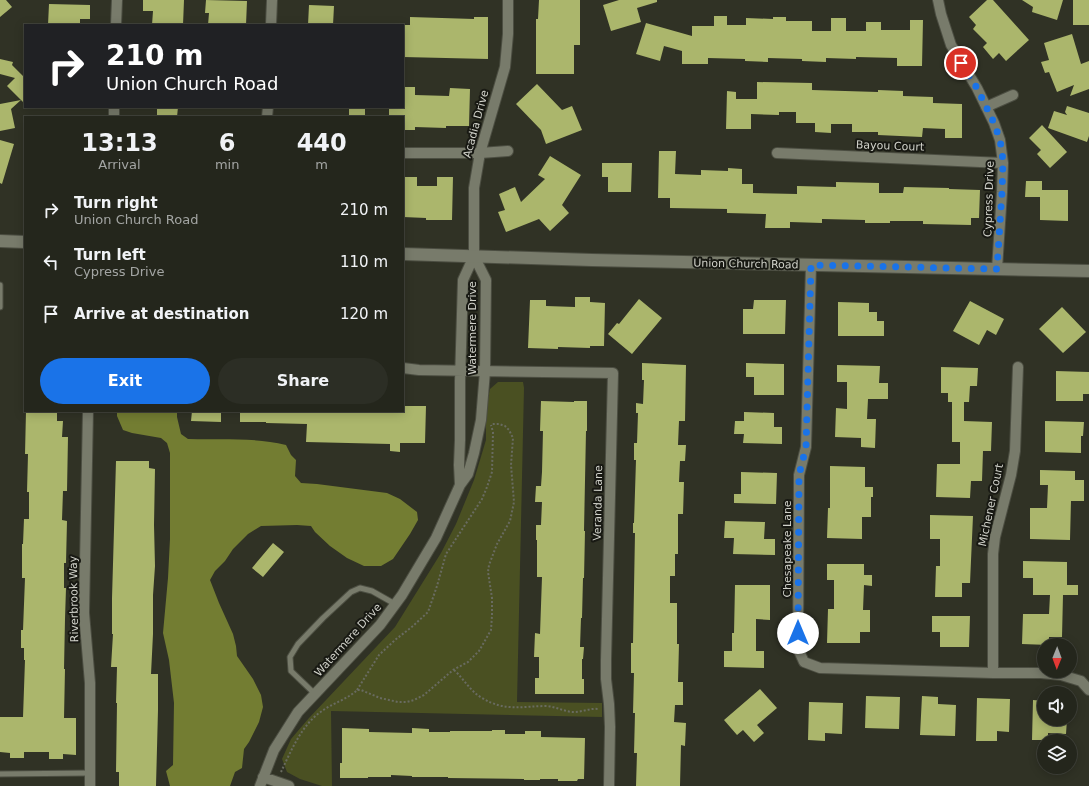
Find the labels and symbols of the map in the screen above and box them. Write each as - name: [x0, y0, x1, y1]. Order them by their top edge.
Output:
- pin: [944, 46, 978, 80]
- street label: Acadia Drive: [461, 88, 491, 159]
- street label: Bayou Court: [856, 138, 925, 154]
- street label: Cypress Drive: [981, 160, 997, 237]
- street label: Union Church Road: [693, 257, 799, 271]
- street label: Watermere Drive: [466, 281, 479, 375]
- street label: Michener Court: [976, 462, 1006, 548]
- street label: Veranda Lane: [591, 465, 605, 541]
- street label: Chesapeake Lane: [781, 500, 794, 598]
- street label: Riverbrook Way: [67, 555, 81, 642]
- street label: Watermere Drive: [312, 601, 384, 679]
- position arrow: [777, 612, 819, 654]
- north arrow: [1037, 638, 1077, 678]

